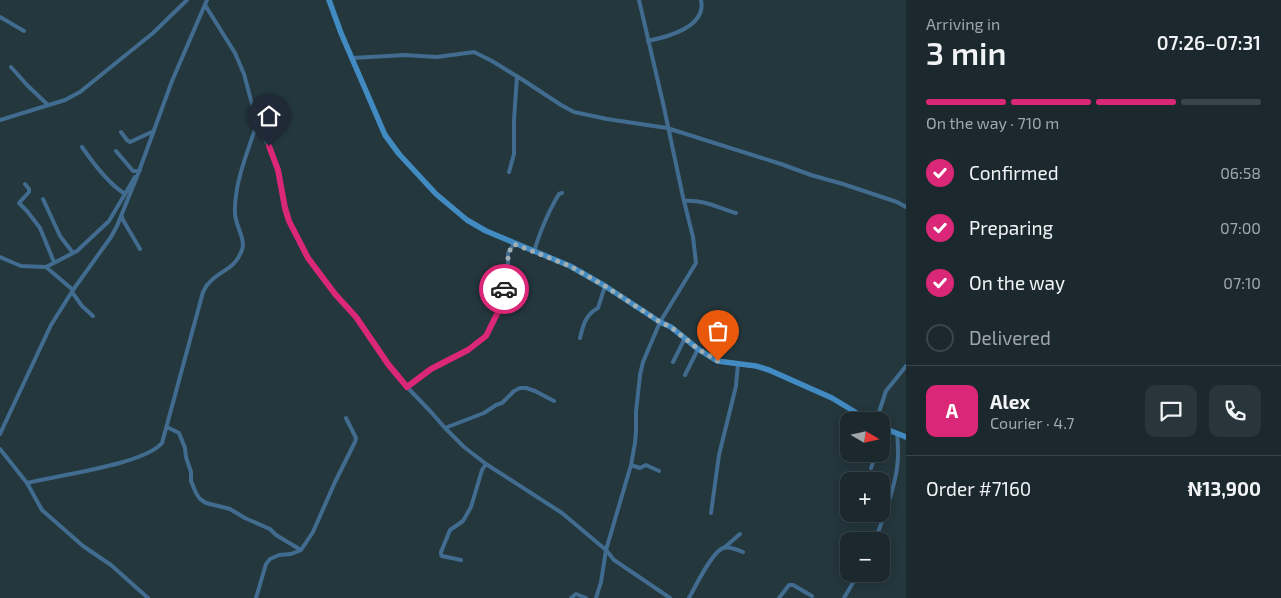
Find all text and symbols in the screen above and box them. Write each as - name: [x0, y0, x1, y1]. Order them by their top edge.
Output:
- text: Arriving in: [926, 14, 1000, 33]
- text: 07:26–07:31: [1157, 31, 1261, 54]
- text: 3 min: [926, 33, 1007, 71]
- pin: [248, 95, 290, 146]
- icon: home: [255, 102, 283, 130]
- text: On the way · 710 m: [926, 113, 1059, 132]
- icon: check: [926, 159, 954, 187]
- text: Confirmed: [969, 161, 1059, 184]
- text: 06:58: [1220, 163, 1261, 182]
- icon: check: [926, 214, 954, 242]
- text: Preparing: [969, 216, 1053, 239]
- text: 07:00: [1220, 218, 1261, 237]
- courier: [479, 264, 529, 314]
- icon: check: [926, 269, 954, 297]
- text: On the way: [969, 271, 1065, 294]
- text: 07:10: [1223, 273, 1261, 292]
- icon: car: [490, 275, 518, 303]
- pin: [697, 310, 739, 361]
- icon: bag: [704, 317, 732, 345]
- text: Delivered: [969, 326, 1051, 349]
- button: chat: [1145, 385, 1197, 437]
- button: phone: [1209, 385, 1261, 437]
- text: Alex: [990, 390, 1030, 413]
- text: A: [946, 399, 958, 422]
- north arrow: [840, 412, 890, 462]
- map controls: [840, 412, 890, 582]
- text: Courier · 4.7: [990, 413, 1074, 432]
- button: +: [840, 472, 890, 522]
- text: Order #7160: [926, 477, 1031, 500]
- text: ₦13,900: [1188, 477, 1261, 500]
- button: −: [840, 532, 890, 582]

